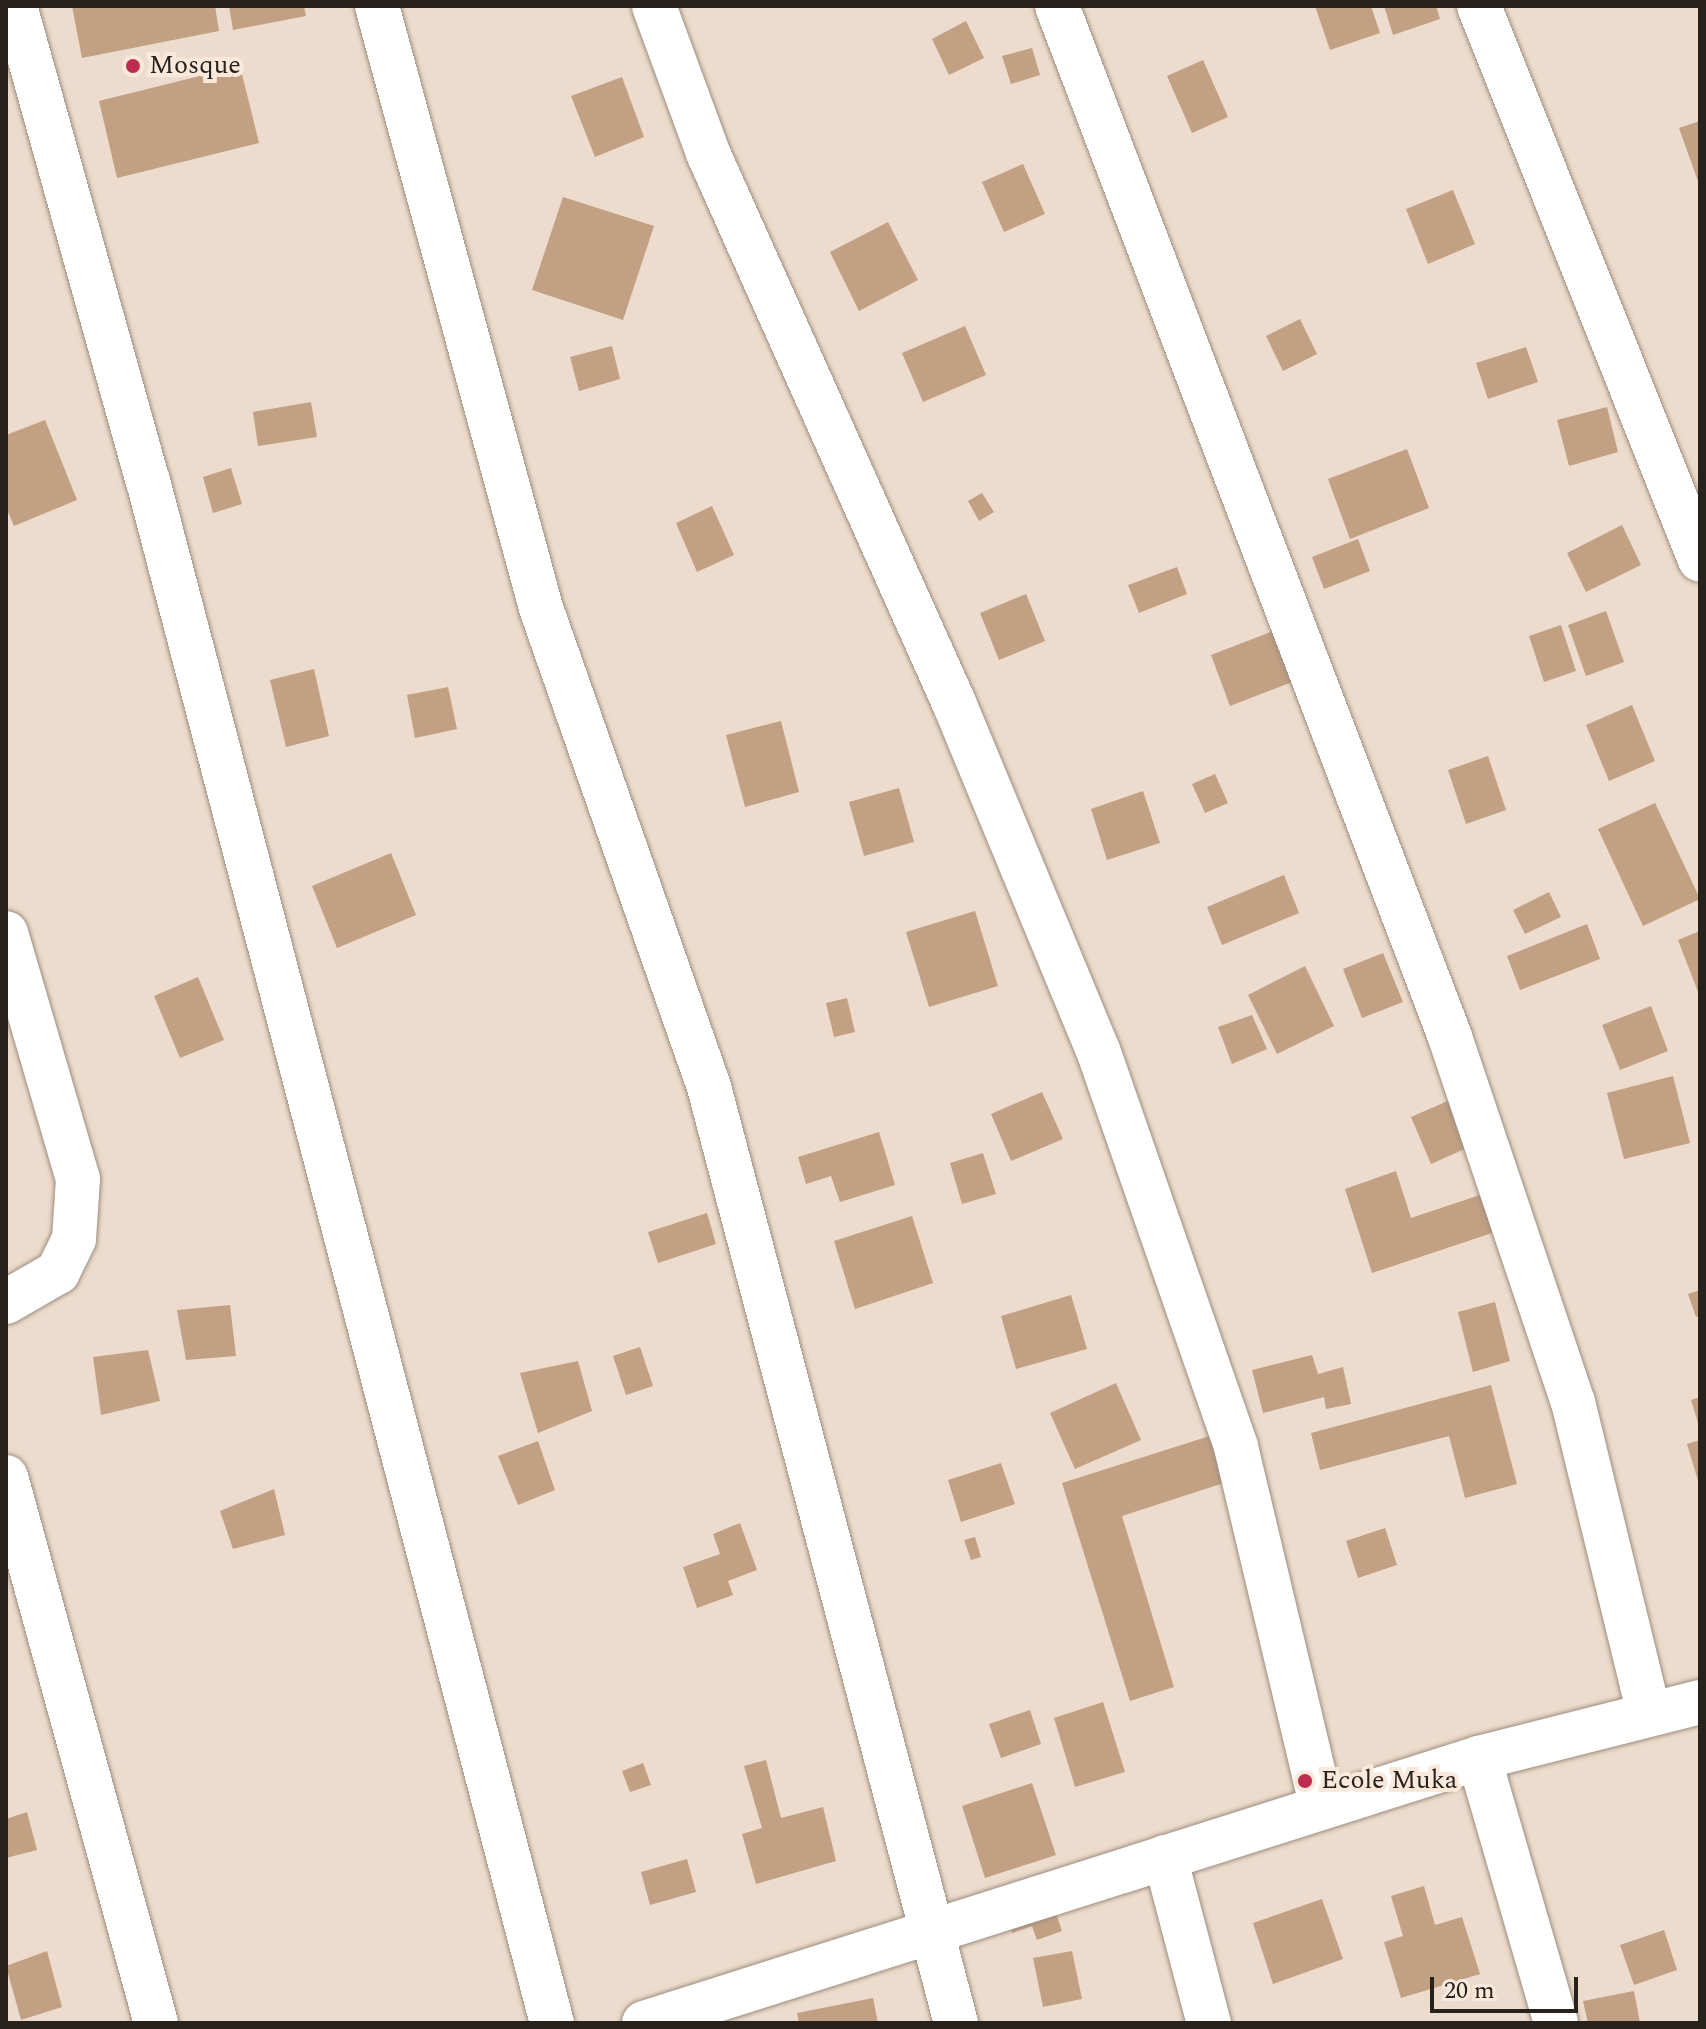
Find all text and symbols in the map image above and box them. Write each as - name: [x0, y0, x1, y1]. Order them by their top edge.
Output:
- place label: Mosque: [149, 50, 241, 82]
- marker: Mosque: [124, 57, 142, 75]
- place label: Ecole Muka: [1321, 1765, 1458, 1797]
- marker: Ecole Muka: [1296, 1772, 1314, 1790]
- scale bar: [1434, 1961, 1582, 2011]
- text: 20 m: [1444, 1973, 1495, 2009]

